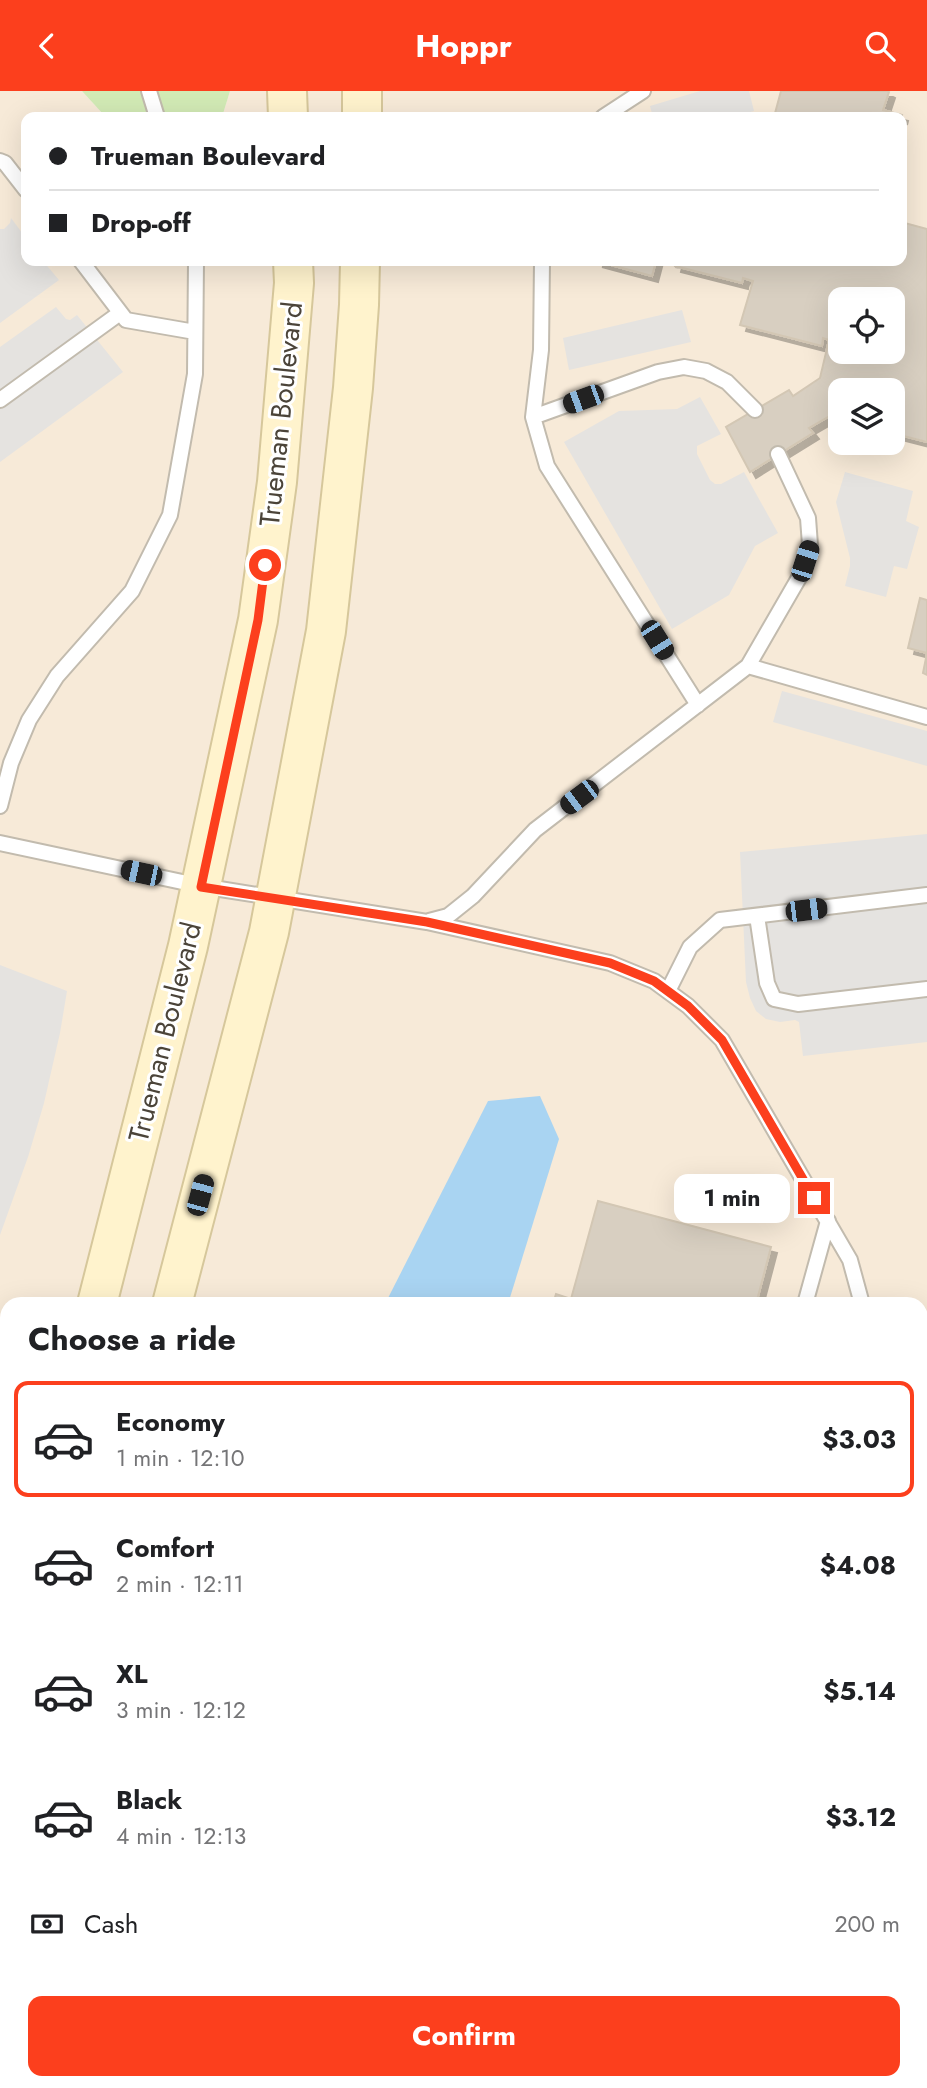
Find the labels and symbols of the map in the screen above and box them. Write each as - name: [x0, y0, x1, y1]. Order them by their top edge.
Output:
- street label: Trueman Boulevard: [249, 300, 313, 528]
- car: [560, 382, 607, 416]
- car: [789, 538, 822, 584]
- route start: [249, 549, 281, 581]
- car: [637, 617, 678, 663]
- car: [556, 776, 603, 818]
- car: [119, 858, 164, 888]
- car: [784, 897, 829, 923]
- street label: Trueman Boulevard: [118, 918, 212, 1146]
- car: [185, 1172, 216, 1218]
- callout: 1 min: [674, 1173, 790, 1223]
- route end: [798, 1182, 830, 1214]

